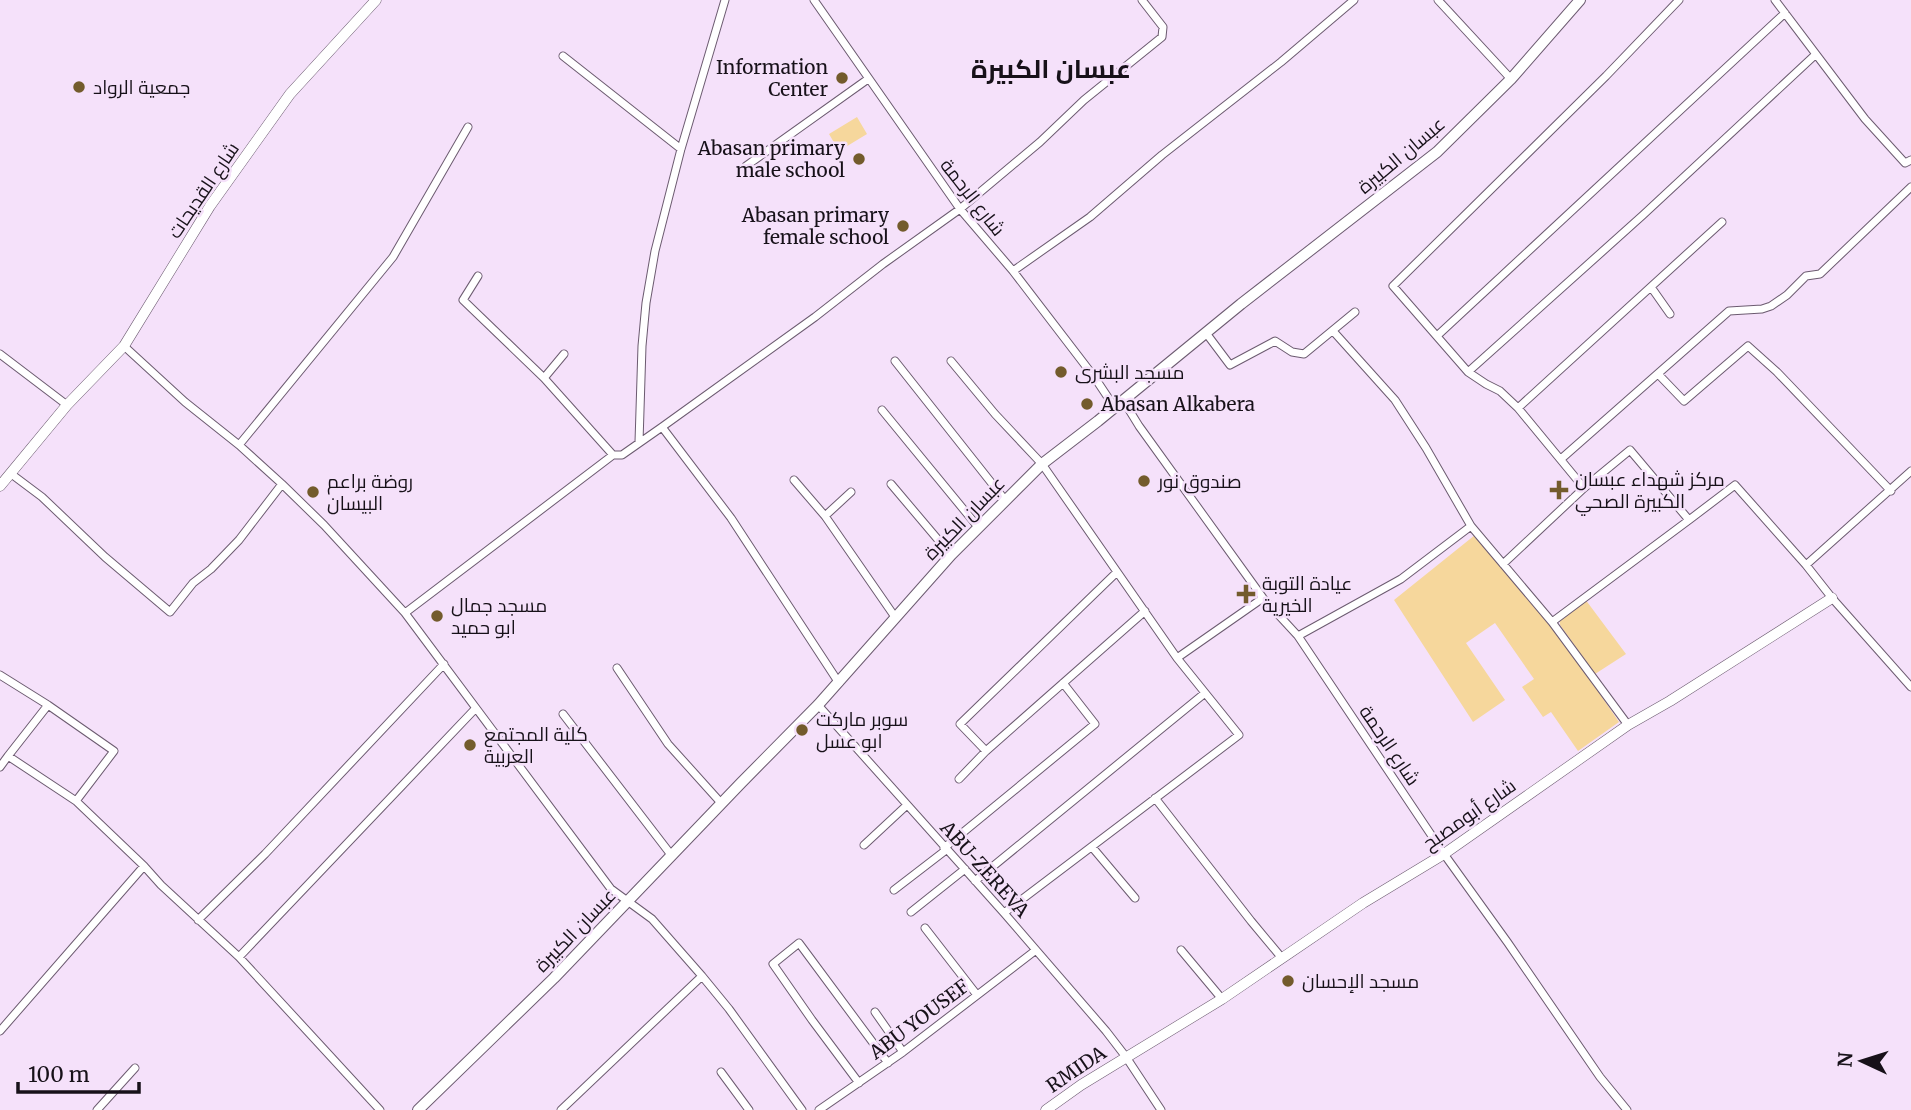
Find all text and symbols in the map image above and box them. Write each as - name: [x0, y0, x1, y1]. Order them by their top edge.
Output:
- district label: عبسان الكبيرة: [971, 52, 1131, 85]
- place label: Information Center: [716, 55, 828, 101]
- marker: Information Center: [834, 70, 850, 86]
- place label: جمعية الرواد: [93, 75, 190, 99]
- marker: جمعية الرواد: [71, 79, 87, 95]
- street label: عبسان الكبيرة: [1352, 111, 1450, 199]
- place label: Abasan primary male school: [697, 136, 845, 182]
- street label: شارع القديحات: [162, 137, 246, 244]
- marker: Abasan primary male school: [851, 151, 867, 167]
- street label: شارع الرحمة: [934, 153, 1011, 242]
- place label: Abasan primary female school: [741, 203, 889, 249]
- marker: Abasan primary female school: [895, 218, 911, 234]
- place label: مسجد البشرى: [1075, 360, 1184, 384]
- marker: مسجد البشرى: [1053, 364, 1069, 380]
- place label: Abasan Alkabera: [1100, 392, 1255, 416]
- marker: Abasan Alkabera: [1079, 396, 1095, 412]
- place label: مركز شهداء عبسان الكبيرة الصحي: [1575, 467, 1725, 516]
- place label: روضة براعم البيسان: [327, 469, 413, 515]
- place label: صندوق نور: [1157, 469, 1242, 494]
- street label: عبسان الكبيرة: [918, 471, 1010, 565]
- marker: صندوق نور: [1136, 473, 1152, 489]
- marker: مركز شهداء عبسان الكبيرة الصحي: [1549, 480, 1569, 500]
- marker: روضة براعم البيسان: [305, 484, 321, 500]
- place label: عيادة التوبة الخيرية: [1262, 571, 1352, 617]
- marker: عيادة التوبة الخيرية: [1236, 584, 1256, 604]
- place label: مسجد جمال ابو حميد: [451, 593, 547, 639]
- marker: مسجد جمال ابو حميد: [429, 608, 445, 624]
- street label: شارع الرحمة: [1353, 700, 1426, 791]
- place label: سوبر ماركت ابو عسل: [816, 707, 908, 753]
- place label: كلية المجتمع العربية: [484, 722, 588, 768]
- marker: سوبر ماركت ابو عسل: [794, 722, 810, 738]
- marker: كلية المجتمع العربية: [462, 737, 478, 753]
- street label: شارع أبومصبح: [1418, 773, 1521, 857]
- street label: ABU-ZEREVA: [935, 815, 1035, 923]
- street label: عبسان الكبيرة: [529, 883, 621, 977]
- place label: مسجد الإحسان: [1302, 969, 1419, 993]
- marker: مسجد الإحسان: [1280, 973, 1296, 989]
- street label: ABU YOUSEF: [864, 974, 974, 1065]
- north arrow: [1827, 1026, 1897, 1096]
- street label: RMIDA: [1042, 1040, 1111, 1098]
- scale bar: [18, 1050, 138, 1094]
- text: N: [1833, 1051, 1858, 1068]
- text: 100 m: [28, 1061, 90, 1088]

